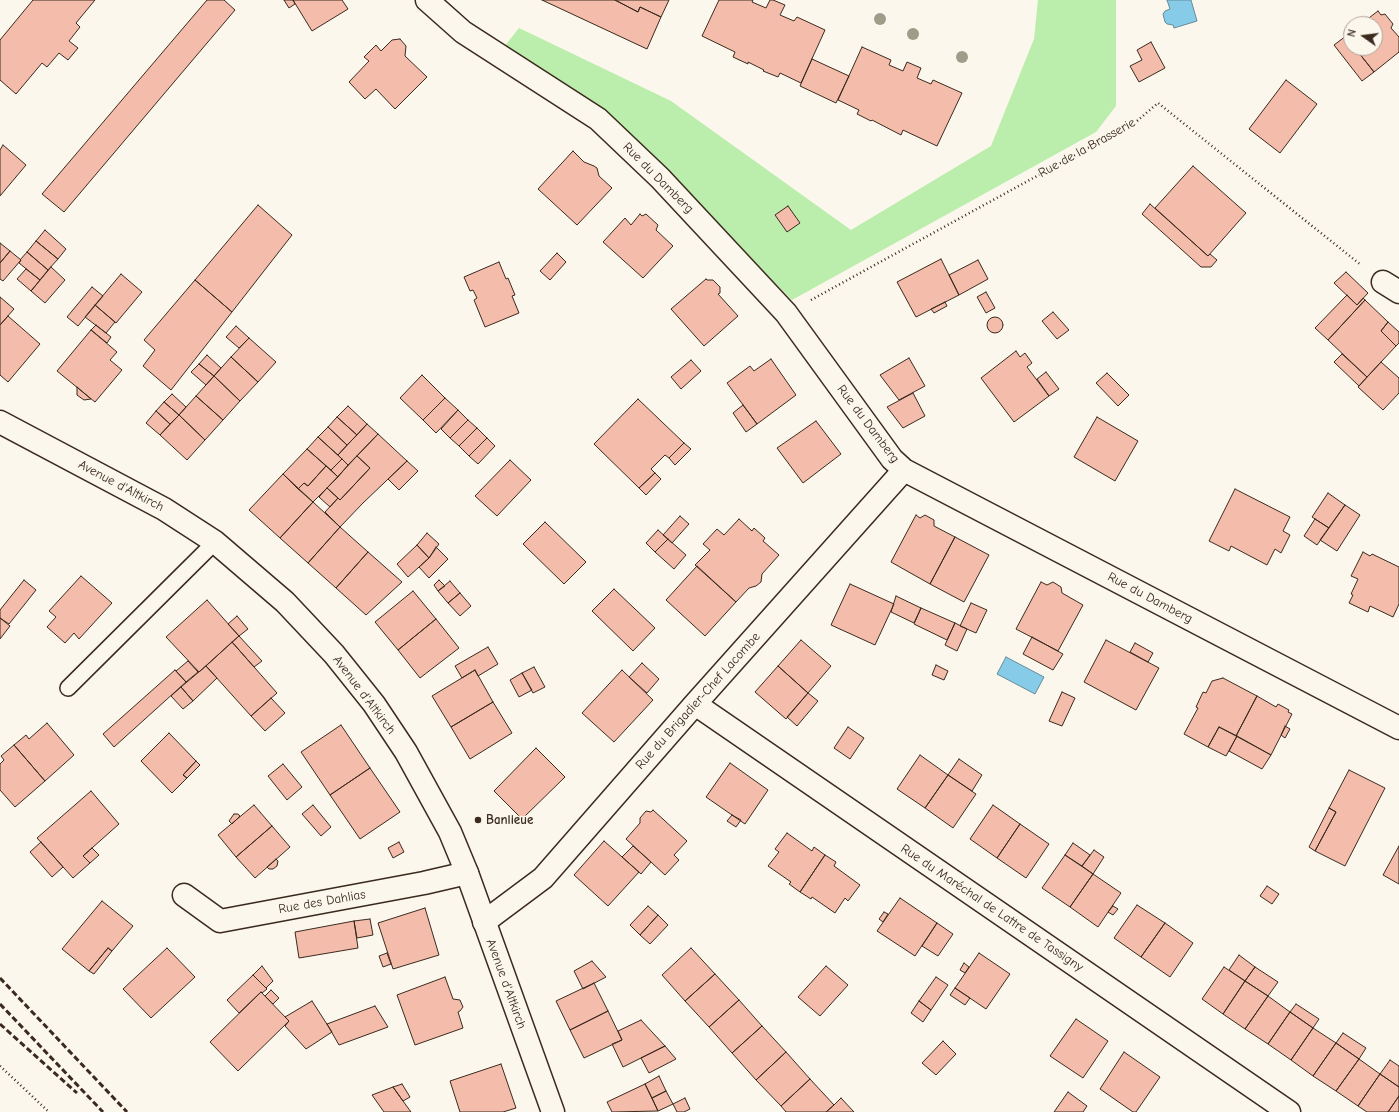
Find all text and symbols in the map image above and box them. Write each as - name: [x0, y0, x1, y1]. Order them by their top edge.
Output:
- north arrow: [1343, 16, 1383, 56]
- text: N: [1345, 28, 1359, 38]
- street label: Rue de la Brasserie: [1036, 115, 1138, 181]
- street label: Rue du Damberg: [619, 139, 697, 217]
- street label: Rue du Damberg: [834, 382, 902, 466]
- street label: Avenue d'Altkirch: [76, 457, 166, 515]
- street label: Rue du Damberg: [1105, 569, 1195, 627]
- street label: Rue du Brigadier-Chef Lacombe: [632, 629, 764, 773]
- street label: Avenue d'Altkirch: [329, 652, 399, 738]
- place label: Banlieue: [486, 812, 533, 828]
- marker: Banlieue: [473, 815, 483, 825]
- street label: Rue du Maréchal de Lattre de Tassigny: [898, 841, 1086, 975]
- street label: Rue des Dahlias: [277, 887, 367, 917]
- street label: Avenue d'Altkirch: [482, 937, 530, 1031]

